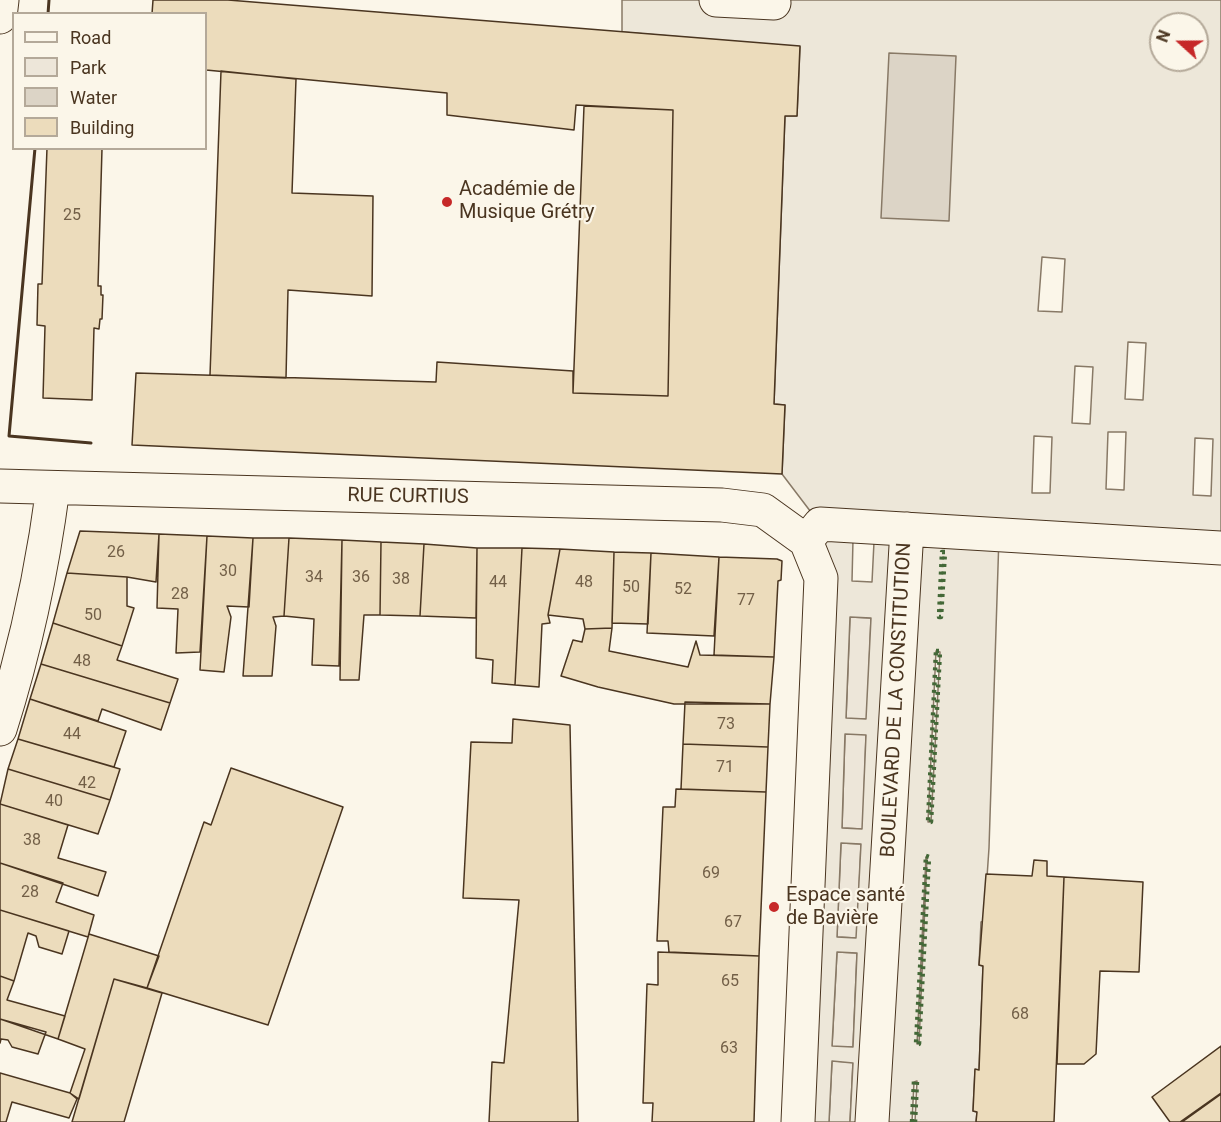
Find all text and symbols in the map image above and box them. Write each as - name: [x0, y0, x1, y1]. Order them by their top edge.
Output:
- legend: [12, 12, 207, 150]
- north arrow: [1149, 12, 1209, 72]
- text: Road: [70, 27, 111, 48]
- text: N: [1153, 27, 1174, 45]
- text: Park: [70, 57, 106, 78]
- text: Water: [70, 87, 117, 108]
- text: Building: [70, 117, 134, 138]
- place label: Académie de Musique Grétry: [459, 178, 594, 225]
- marker: Académie de Musique Grétry: [440, 195, 454, 209]
- house number: 25: [63, 206, 81, 226]
- street label: RUE CURTIUS: [347, 484, 469, 510]
- street label: BOULEVARD DE LA CONSTITUTION: [877, 542, 917, 858]
- house number: 26: [107, 543, 125, 563]
- house number: 30: [219, 562, 237, 582]
- house number: 34: [305, 568, 323, 588]
- house number: 36: [352, 568, 370, 588]
- house number: 38: [392, 570, 410, 590]
- house number: 44: [489, 573, 507, 593]
- house number: 48: [575, 573, 593, 593]
- house number: 50: [622, 578, 640, 598]
- house number: 52: [674, 580, 692, 600]
- house number: 28: [171, 585, 189, 605]
- house number: 77: [737, 591, 755, 611]
- house number: 50: [84, 606, 102, 626]
- house number: 48: [73, 652, 91, 672]
- house number: 73: [717, 715, 735, 735]
- house number: 44: [63, 725, 81, 745]
- house number: 71: [716, 758, 734, 778]
- house number: 42: [78, 774, 96, 794]
- house number: 40: [45, 792, 63, 812]
- house number: 38: [23, 831, 41, 851]
- house number: 69: [702, 864, 720, 884]
- house number: 28: [21, 883, 39, 903]
- place label: Espace santé de Bavière: [786, 884, 905, 931]
- marker: Espace santé de Bavière: [767, 900, 781, 914]
- house number: 67: [724, 913, 742, 933]
- house number: 65: [721, 972, 739, 992]
- house number: 68: [1011, 1005, 1029, 1025]
- house number: 63: [720, 1039, 738, 1059]

